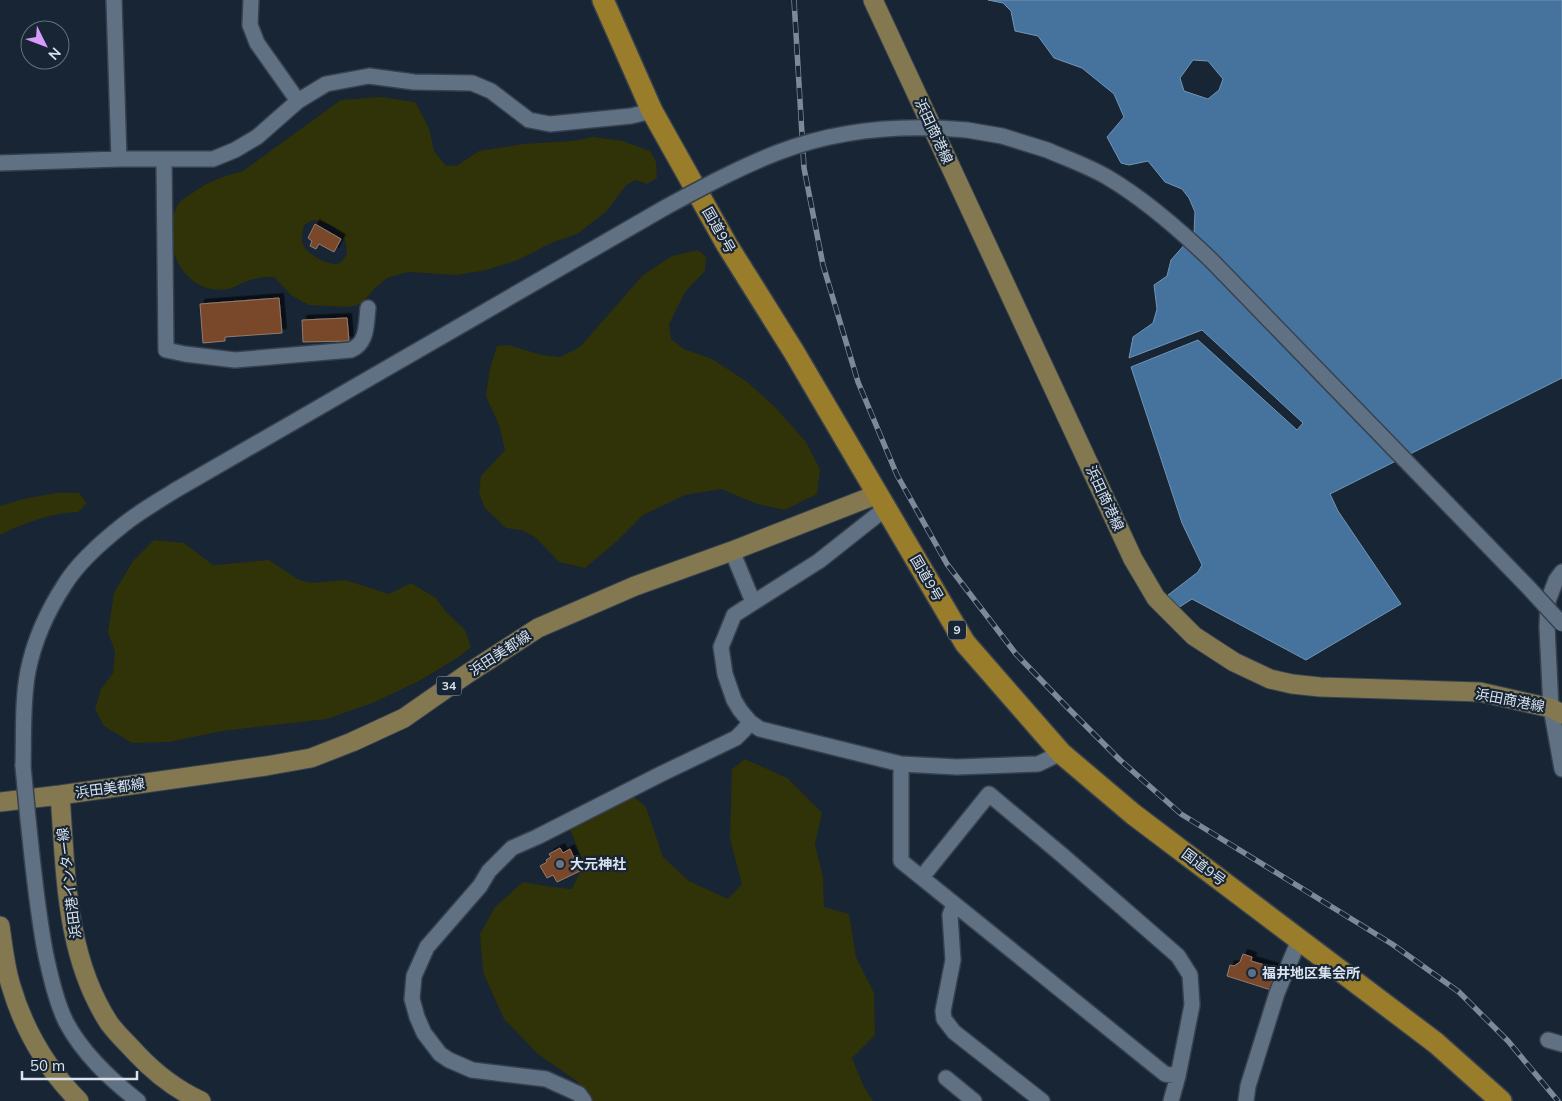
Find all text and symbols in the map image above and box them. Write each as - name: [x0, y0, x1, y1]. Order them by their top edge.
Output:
- north arrow: [20, 20, 70, 70]
- text: N: [44, 44, 65, 64]
- street label: 浜田商港線: [911, 95, 957, 167]
- street label: 国道9号: [699, 204, 739, 256]
- street label: 浜田商港線: [1082, 462, 1128, 534]
- street label: 国道9号: [907, 552, 947, 604]
- road number: 9: [948, 620, 966, 640]
- street label: 浜田美都線: [466, 626, 534, 680]
- road number: 34: [436, 676, 462, 696]
- street label: 浜田商港線: [1474, 684, 1546, 716]
- street label: 浜田美都線: [74, 774, 146, 802]
- street label: 浜田港インター線: [53, 826, 85, 940]
- street label: 国道9号: [1178, 845, 1230, 889]
- place label: 大元神社: [570, 855, 626, 873]
- marker: 大元神社: [554, 858, 566, 870]
- place label: 福井地区集会所: [1262, 964, 1360, 982]
- marker: 福井地区集会所: [1246, 967, 1258, 979]
- scale bar: [22, 1048, 138, 1080]
- text: 50 m: [30, 1056, 65, 1075]

